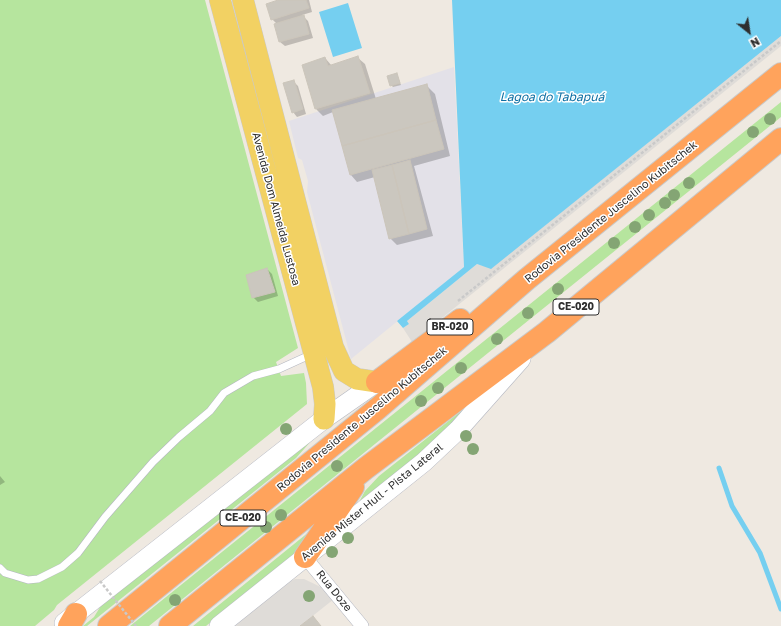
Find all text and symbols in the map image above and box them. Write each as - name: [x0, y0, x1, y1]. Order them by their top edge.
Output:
- north arrow: [729, 12, 769, 52]
- text: N: [748, 35, 762, 51]
- water label: Lagoa do Tabapuá: [500, 90, 604, 104]
- street label: Avenida Dom Almeida Lustosa: [249, 131, 303, 287]
- street label: Rodovia Presidente Juscelino Kubitschek: [522, 138, 700, 286]
- road number: CE-020: [553, 299, 599, 315]
- road number: BR-020: [427, 319, 473, 335]
- street label: Rodovia Presidente Juscelino Kubitschek: [274, 344, 450, 494]
- street label: Avenida Mister Hull - Pista Lateral: [298, 441, 446, 563]
- road number: CE-020: [220, 510, 266, 526]
- street label: Rua Doze: [313, 568, 355, 614]

